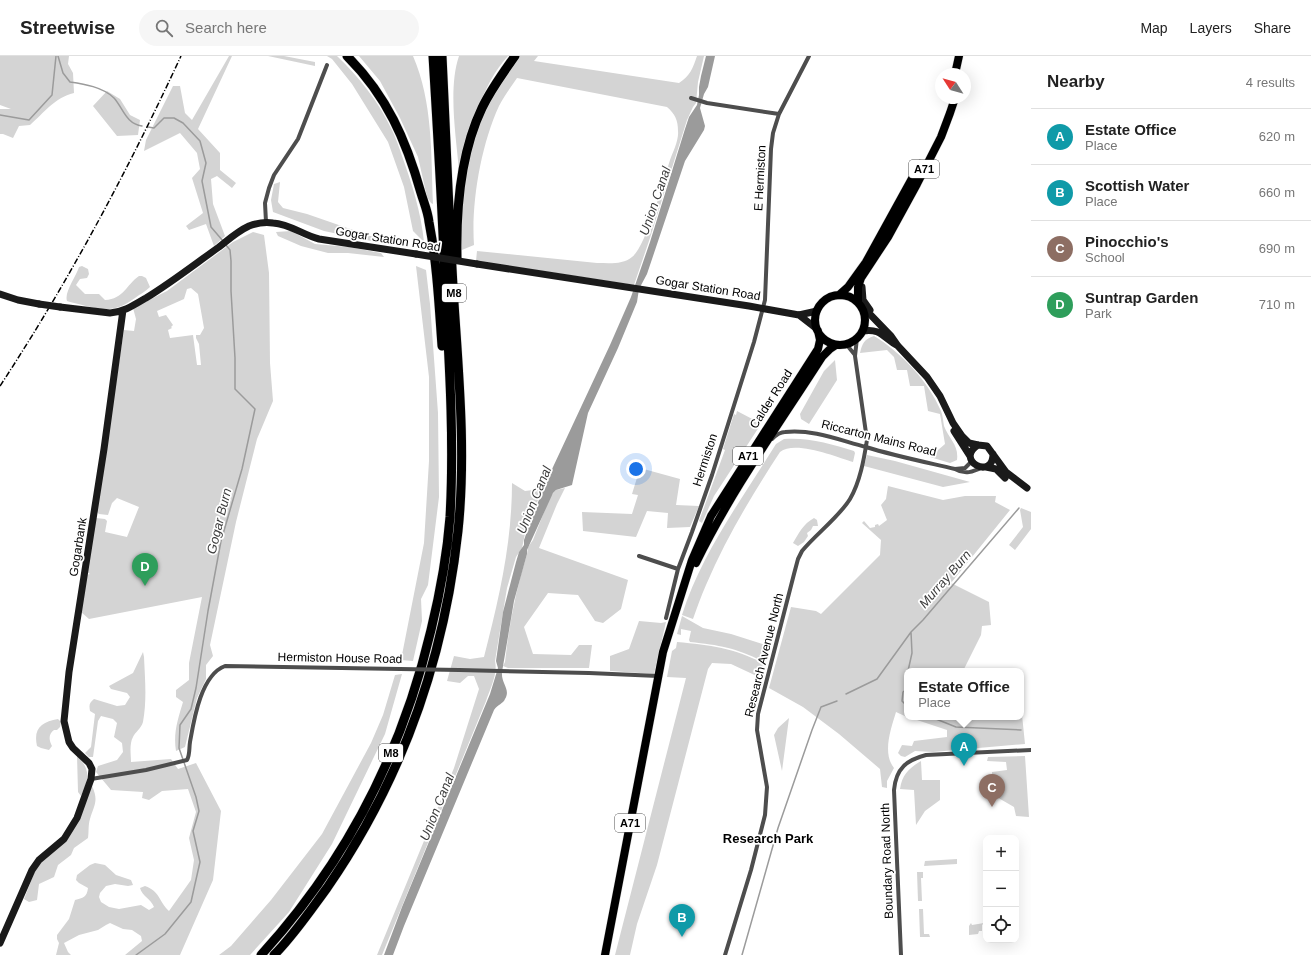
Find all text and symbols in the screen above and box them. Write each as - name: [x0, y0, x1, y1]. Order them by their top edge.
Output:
- search box: [139, 10, 419, 46]
- text: Streetwise: [20, 17, 115, 38]
- icon: search: [153, 17, 175, 39]
- text: Search here: [185, 19, 267, 36]
- text: Map: [1140, 20, 1168, 36]
- text: Layers: [1190, 20, 1232, 36]
- text: Share: [1254, 20, 1291, 36]
- north arrow: [935, 68, 971, 104]
- text: Nearby: [1047, 72, 1105, 91]
- text: 4 results: [1246, 75, 1295, 90]
- text: Estate Office: [1085, 121, 1177, 138]
- text: A: [1055, 129, 1065, 144]
- text: 620 m: [1259, 129, 1295, 144]
- text: Place: [1085, 138, 1118, 153]
- street label: E Hermiston: [751, 145, 769, 211]
- road number: A71: [909, 160, 939, 178]
- water label: Union Canal: [636, 164, 674, 237]
- text: Scottish Water: [1085, 177, 1189, 194]
- text: B: [1055, 185, 1065, 200]
- text: 660 m: [1259, 185, 1295, 200]
- text: Place: [1085, 194, 1118, 209]
- street label: Gogar Station Road: [335, 224, 441, 254]
- text: Pinocchio's: [1085, 233, 1169, 250]
- text: C: [1055, 241, 1065, 256]
- text: 690 m: [1259, 241, 1295, 256]
- text: School: [1085, 250, 1125, 265]
- street label: Gogar Station Road: [655, 273, 761, 303]
- road number: M8: [442, 284, 466, 302]
- text: Suntrap Garden: [1085, 289, 1198, 306]
- text: D: [1055, 297, 1065, 312]
- text: 710 m: [1259, 297, 1295, 312]
- text: Park: [1085, 306, 1112, 321]
- street label: Calder Road: [747, 367, 795, 431]
- street label: Riccarton Mains Road: [820, 417, 938, 459]
- street label: Hermiston: [690, 432, 720, 488]
- road number: A71: [733, 447, 763, 465]
- your location: [626, 459, 646, 479]
- water label: Union Canal: [514, 463, 555, 536]
- water label: Gogar Burn: [204, 487, 234, 555]
- street label: Gogarbank: [66, 516, 90, 577]
- water label: Murray Burn: [916, 547, 974, 611]
- pin: D: [132, 553, 158, 586]
- street label: Research Avenue North: [742, 592, 786, 718]
- street label: Hermiston House Road: [278, 650, 402, 666]
- popup: [904, 668, 1024, 720]
- text: Estate Office: [918, 678, 1010, 695]
- text: Place: [918, 695, 951, 710]
- pin: A: [951, 733, 977, 766]
- road number: M8: [379, 744, 403, 762]
- water label: Union Canal: [417, 770, 458, 843]
- pin: C: [979, 774, 1005, 807]
- street label: Boundary Road North: [878, 803, 896, 919]
- road number: A71: [615, 814, 645, 832]
- district label: Research Park: [723, 831, 814, 846]
- map controls: [983, 835, 1019, 943]
- button: +: [983, 835, 1019, 871]
- button: −: [983, 871, 1019, 907]
- pin: B: [669, 904, 695, 937]
- button: locate: [983, 907, 1019, 943]

